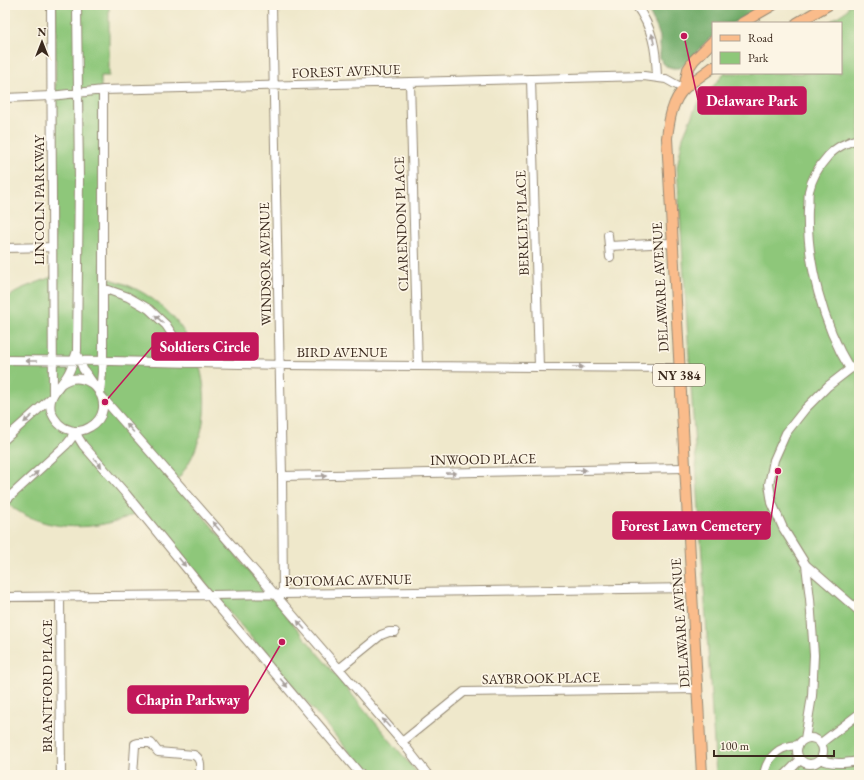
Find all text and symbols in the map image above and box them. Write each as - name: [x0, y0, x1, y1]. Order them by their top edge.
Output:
- north arrow: [22, 22, 62, 62]
- legend: [712, 22, 842, 74]
- text: N: [38, 25, 47, 39]
- text: Road: [748, 30, 774, 46]
- one-way arrow: [649, 33, 655, 45]
- text: Park: [748, 50, 769, 66]
- street label: FOREST AVENUE: [291, 60, 401, 82]
- callout: Delaware Park: [698, 87, 806, 114]
- text: Delaware Park: [706, 91, 798, 110]
- street label: LINCOLN PARKWAY: [30, 134, 48, 265]
- street label: CLARENDON PLACE: [390, 156, 412, 292]
- street label: BERKLEY PLACE: [511, 170, 533, 276]
- street label: WINDSOR AVENUE: [255, 202, 275, 326]
- street label: DELAWARE AVENUE: [648, 221, 672, 352]
- one-way arrow: [154, 314, 164, 323]
- callout: Soldiers Circle: [152, 333, 258, 360]
- text: Soldiers Circle: [160, 337, 250, 356]
- street label: BIRD AVENUE: [297, 343, 387, 361]
- one-way arrow: [24, 358, 37, 364]
- one-way arrow: [572, 364, 585, 370]
- road number: NY 384: [653, 364, 705, 386]
- one-way arrow: [23, 414, 33, 423]
- one-way arrow: [126, 423, 135, 434]
- street label: INWOOD PLACE: [430, 449, 536, 469]
- one-way arrow: [94, 457, 103, 468]
- one-way arrow: [575, 467, 588, 473]
- one-way arrow: [29, 470, 39, 479]
- one-way arrow: [445, 470, 458, 476]
- one-way arrow: [315, 473, 328, 479]
- callout: Forest Lawn Cemetery: [613, 512, 770, 539]
- text: Forest Lawn Cemetery: [620, 516, 762, 535]
- one-way arrow: [211, 521, 220, 532]
- one-way arrow: [177, 557, 186, 568]
- street label: DELAWARE AVENUE: [666, 557, 694, 689]
- street label: POTOMAC AVENUE: [284, 570, 412, 590]
- street label: BRANTFORD PLACE: [38, 619, 56, 753]
- one-way arrow: [296, 619, 305, 630]
- street label: SAYBROOK PLACE: [482, 668, 600, 688]
- one-way arrow: [279, 678, 288, 689]
- callout: Chapin Parkway: [128, 686, 248, 713]
- text: Chapin Parkway: [136, 690, 241, 709]
- one-way arrow: [381, 718, 390, 729]
- scale bar: [714, 732, 834, 758]
- text: 100 m: [720, 738, 750, 754]

